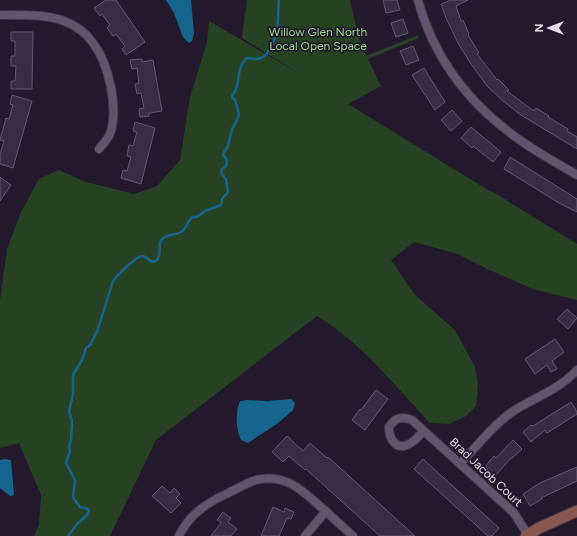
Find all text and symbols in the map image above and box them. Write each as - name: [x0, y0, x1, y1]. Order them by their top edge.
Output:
- north arrow: [529, 8, 569, 48]
- text: N: [533, 24, 546, 32]
- park label: Willow Glen North Local Open Space: [269, 25, 367, 53]
- street label: Brad Jacob Court: [447, 435, 526, 510]

